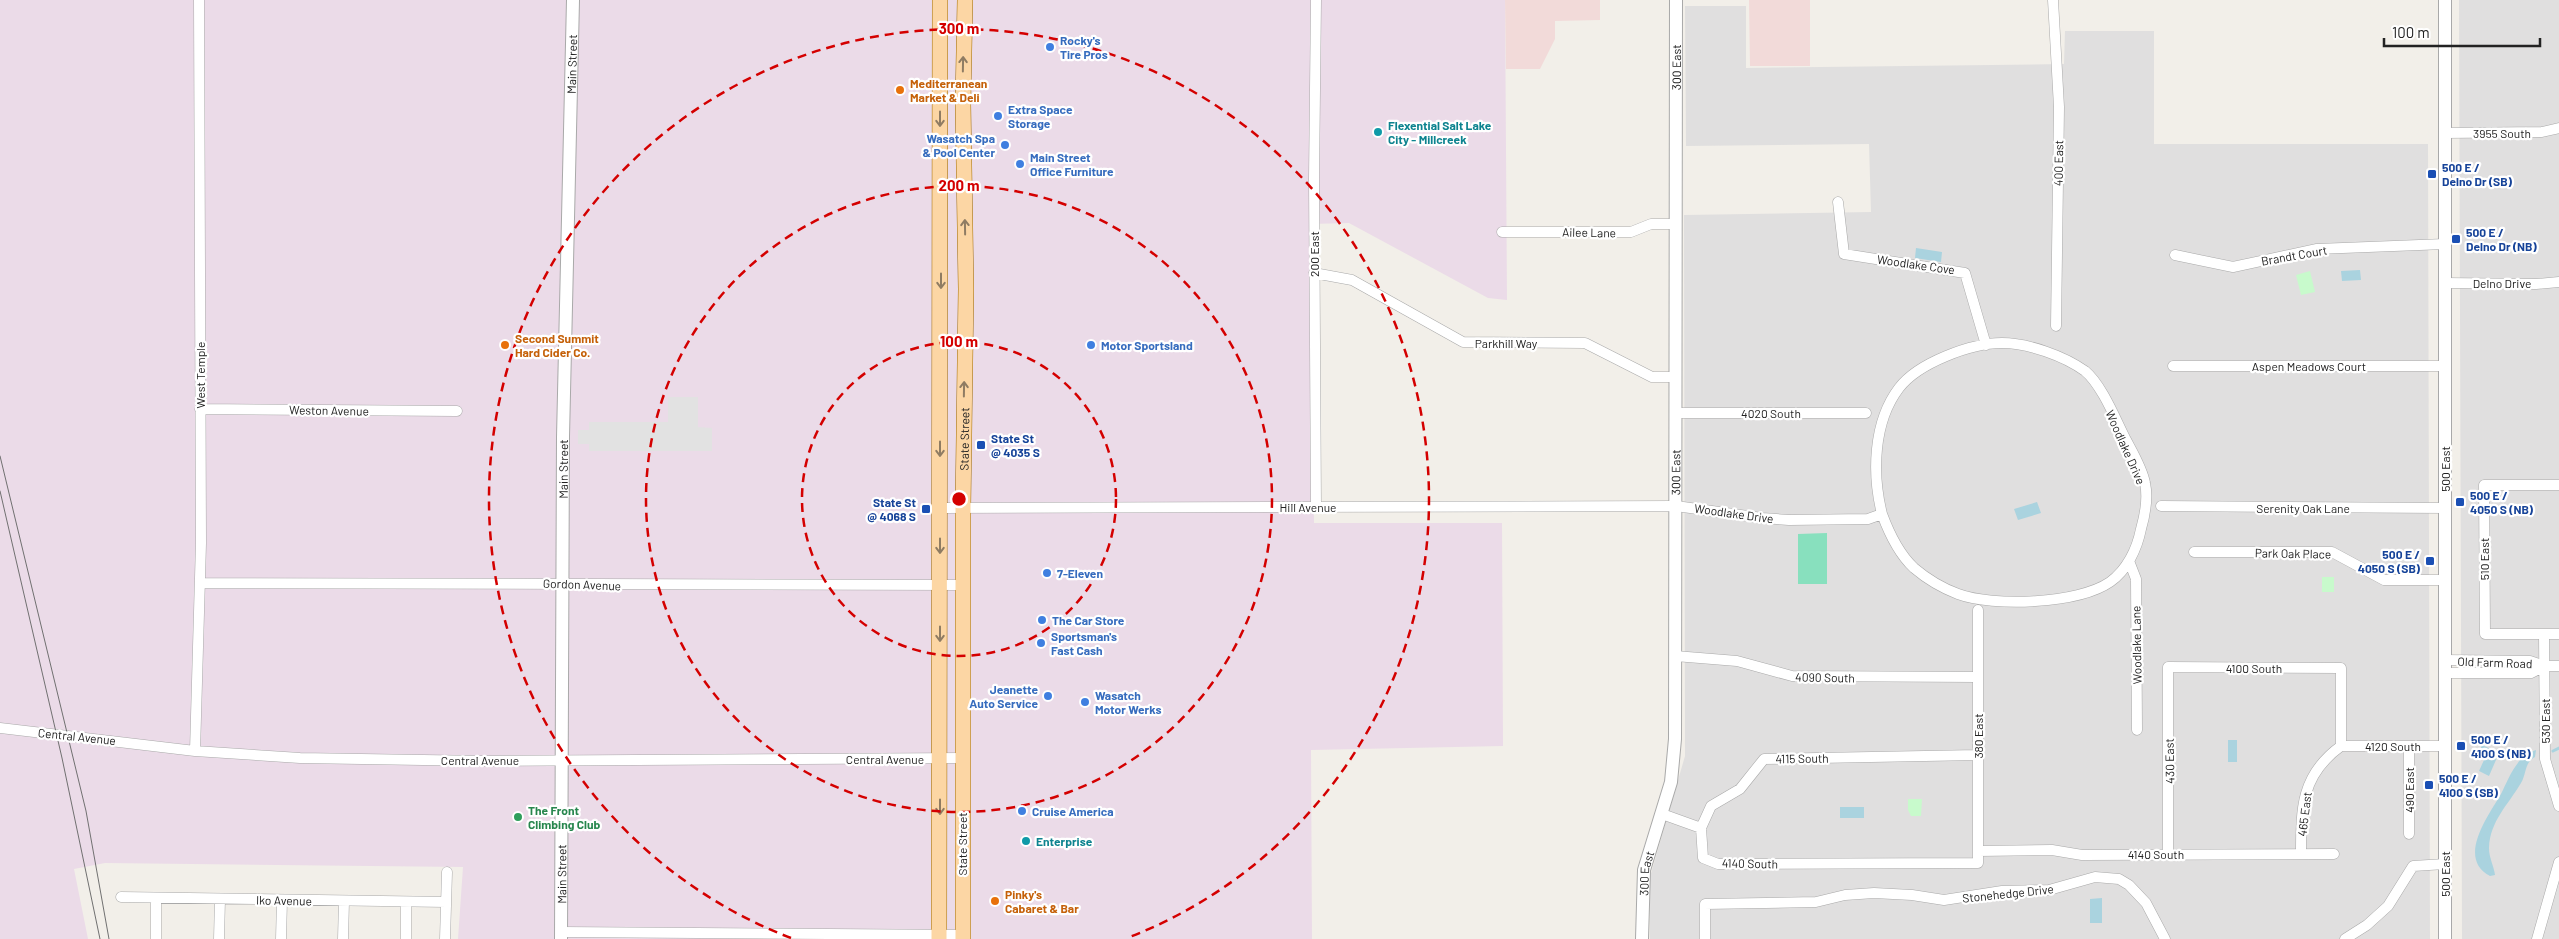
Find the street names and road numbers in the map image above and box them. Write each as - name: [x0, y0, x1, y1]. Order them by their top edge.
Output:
- street label: Main Street: [564, 34, 579, 94]
- street label: 300 East: [1669, 44, 1683, 90]
- street label: 3955 South: [2473, 126, 2531, 140]
- street label: 400 East: [2051, 140, 2065, 186]
- street label: Ailee Lane: [1562, 225, 1616, 239]
- street label: 200 East: [1307, 231, 1321, 277]
- street label: Brandt Court: [2260, 242, 2328, 268]
- street label: Woodlake Cove: [1876, 252, 1956, 276]
- street label: Delno Drive: [2473, 276, 2531, 290]
- street label: Parkhill Way: [1475, 336, 1538, 350]
- street label: West Temple: [193, 342, 207, 408]
- street label: Aspen Meadows Court: [2252, 359, 2366, 373]
- street label: Weston Avenue: [289, 402, 369, 418]
- street label: 4020 South: [1741, 406, 1801, 420]
- street label: State Street: [957, 407, 971, 471]
- street label: Woodlake Drive: [2103, 408, 2149, 486]
- street label: Main Street: [556, 439, 570, 499]
- street label: 500 East: [2438, 446, 2452, 492]
- street label: 300 East: [1668, 449, 1682, 495]
- street label: Hill Avenue: [1280, 500, 1336, 514]
- street label: Woodlake Drive: [1694, 501, 1774, 525]
- street label: Serenity Oak Lane: [2256, 501, 2350, 515]
- street label: 510 East: [2477, 538, 2491, 580]
- street label: Park Oak Place: [2255, 545, 2331, 561]
- street label: Gordon Avenue: [543, 576, 621, 592]
- street label: Woodlake Lane: [2128, 605, 2144, 685]
- street label: Old Farm Road: [2457, 654, 2533, 670]
- street label: 4100 South: [2226, 661, 2282, 675]
- street label: 4090 South: [1795, 669, 1855, 685]
- street label: 530 East: [2538, 698, 2552, 744]
- street label: 380 East: [1971, 713, 1985, 759]
- street label: Central Avenue: [37, 725, 117, 747]
- street label: 430 East: [2162, 738, 2176, 784]
- street label: 4120 South: [2365, 739, 2421, 753]
- street label: 4115 South: [1775, 751, 1829, 765]
- street label: Central Avenue: [846, 752, 924, 766]
- street label: Central Avenue: [441, 753, 519, 767]
- street label: 490 East: [2402, 767, 2416, 813]
- street label: 465 East: [2294, 791, 2314, 837]
- street label: State Street: [955, 812, 969, 876]
- street label: Main Street: [554, 844, 568, 904]
- street label: 4140 South: [2128, 847, 2184, 861]
- street label: 300 East: [1636, 849, 1657, 896]
- street label: 500 East: [2438, 851, 2452, 897]
- street label: 4140 South: [1722, 856, 1778, 870]
- street label: Stonehedge Drive: [1962, 881, 2054, 905]
- street label: Iko Avenue: [256, 893, 312, 907]

